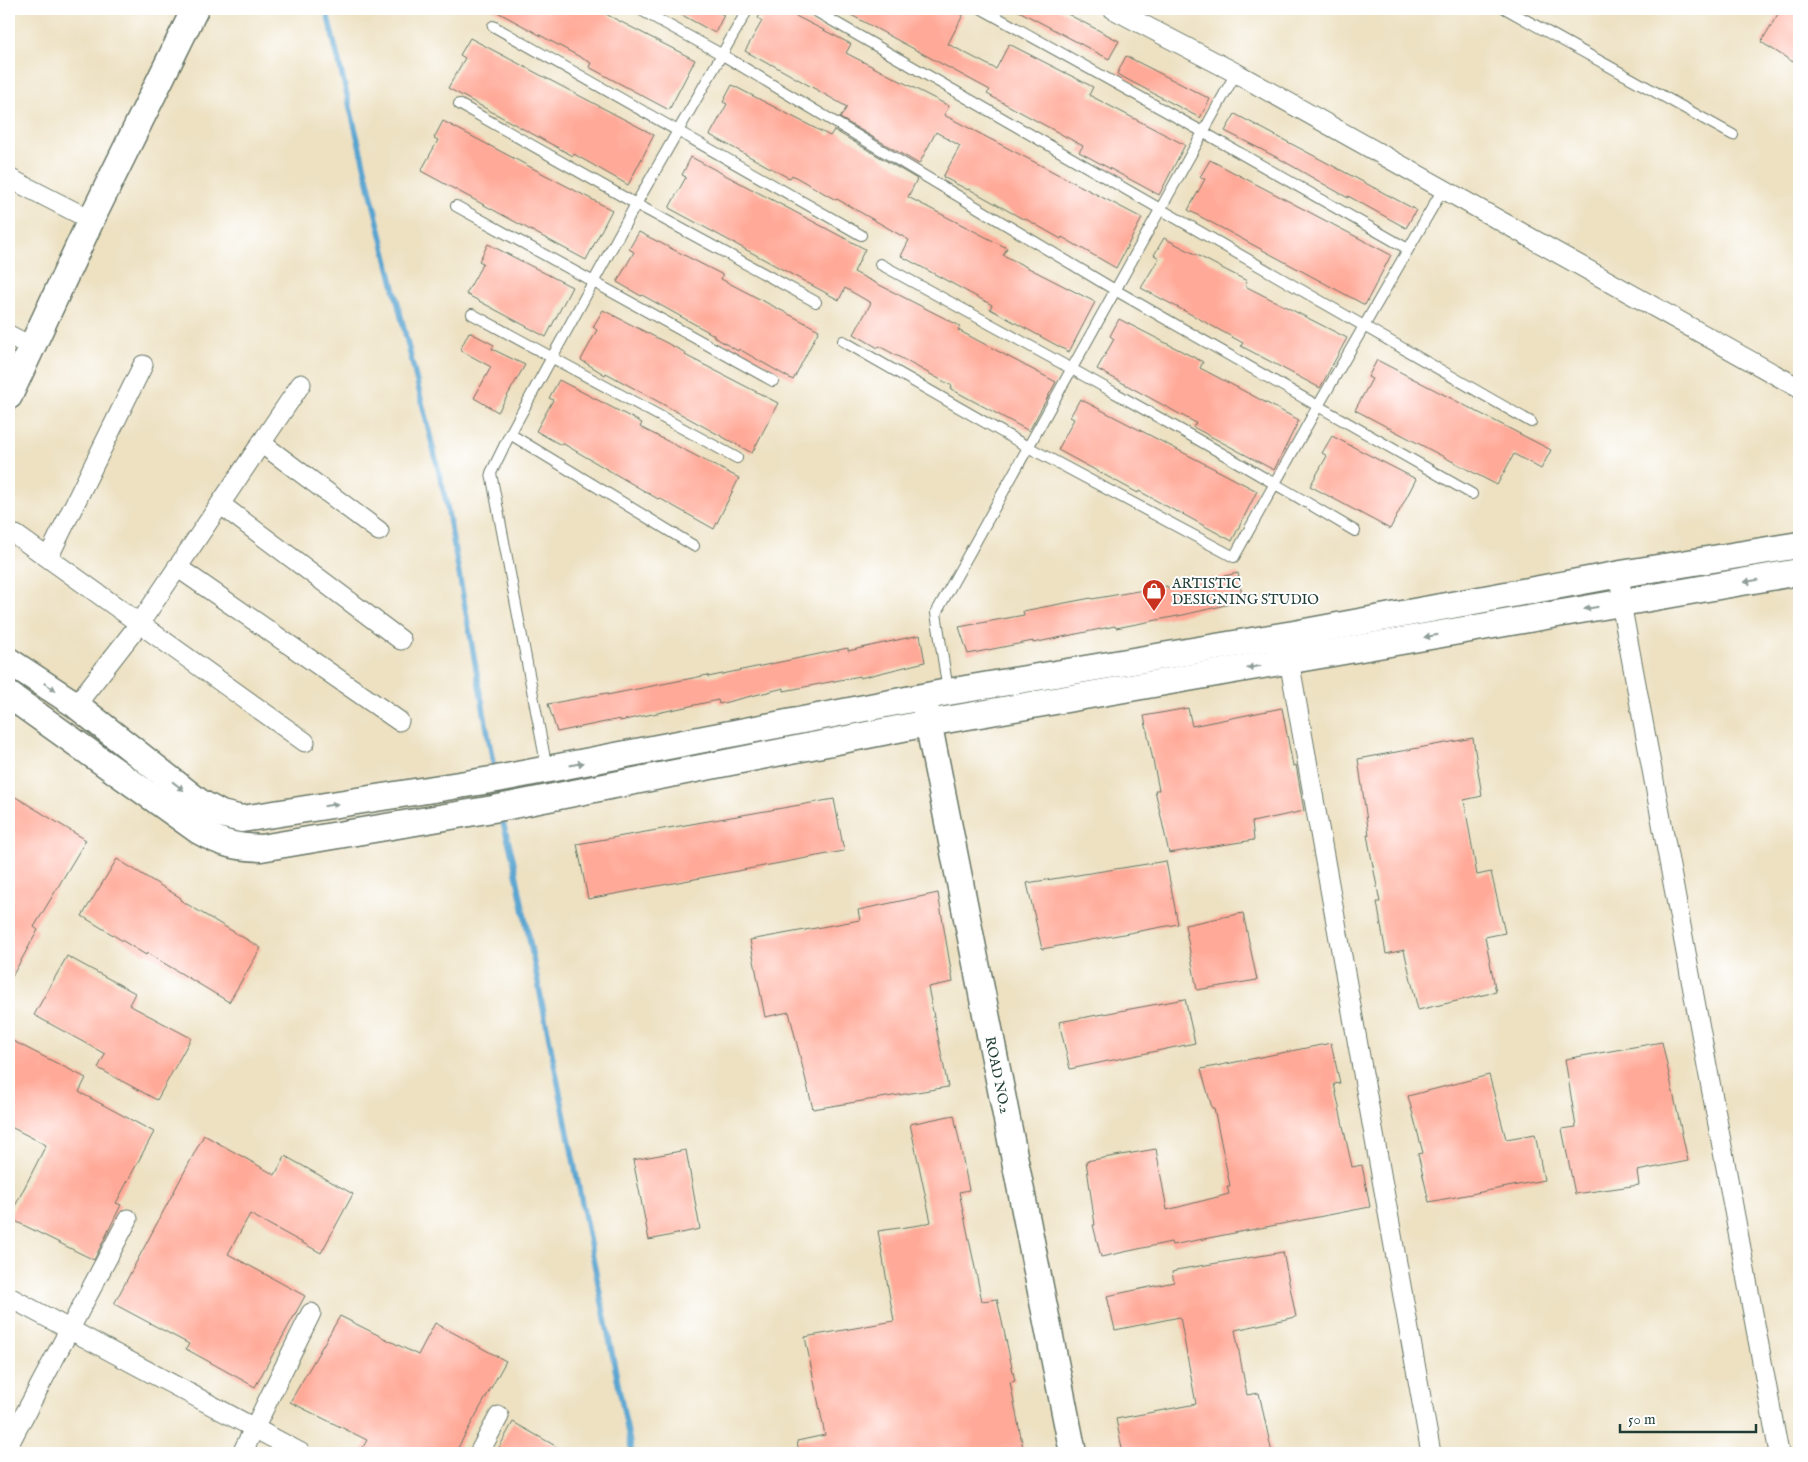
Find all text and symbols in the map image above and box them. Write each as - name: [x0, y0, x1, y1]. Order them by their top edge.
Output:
- place label: ARTISTIC DESIGNING STUDIO: [1171, 575, 1319, 609]
- one-way arrow: [1743, 577, 1759, 585]
- shop icon: ARTISTIC DESIGNING STUDIO: [1141, 578, 1167, 612]
- one-way arrow: [1583, 605, 1599, 613]
- one-way arrow: [1423, 632, 1439, 640]
- one-way arrow: [1245, 663, 1261, 671]
- one-way arrow: [43, 683, 56, 692]
- one-way arrow: [570, 760, 585, 768]
- one-way arrow: [172, 781, 185, 792]
- one-way arrow: [323, 800, 339, 808]
- street label: ROAD NO.2: [981, 1035, 1014, 1116]
- scale bar: [1620, 1402, 1757, 1434]
- text: 50 m: [1628, 1410, 1656, 1429]

